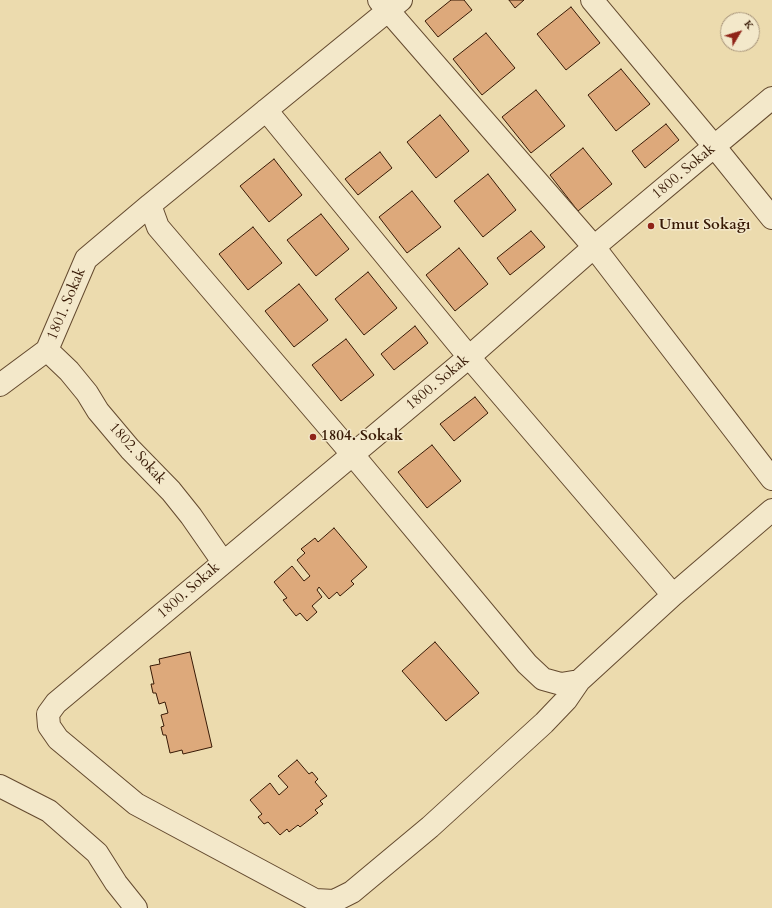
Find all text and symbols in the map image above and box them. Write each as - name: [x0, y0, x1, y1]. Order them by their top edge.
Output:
- north arrow: [720, 12, 760, 52]
- text: K: [740, 17, 758, 33]
- street label: 1800. Sokak: [649, 140, 719, 204]
- place label: Umut Sokağı: [659, 217, 750, 235]
- marker: Umut Sokağı: [646, 221, 656, 231]
- street label: 1801. Sokak: [44, 265, 90, 343]
- street label: 1800. Sokak: [403, 351, 473, 415]
- street label: 1802. Sokak: [105, 419, 169, 489]
- place label: 1804. Sokak: [321, 428, 403, 446]
- marker: 1804. Sokak: [308, 432, 318, 442]
- street label: 1800. Sokak: [154, 559, 224, 623]

